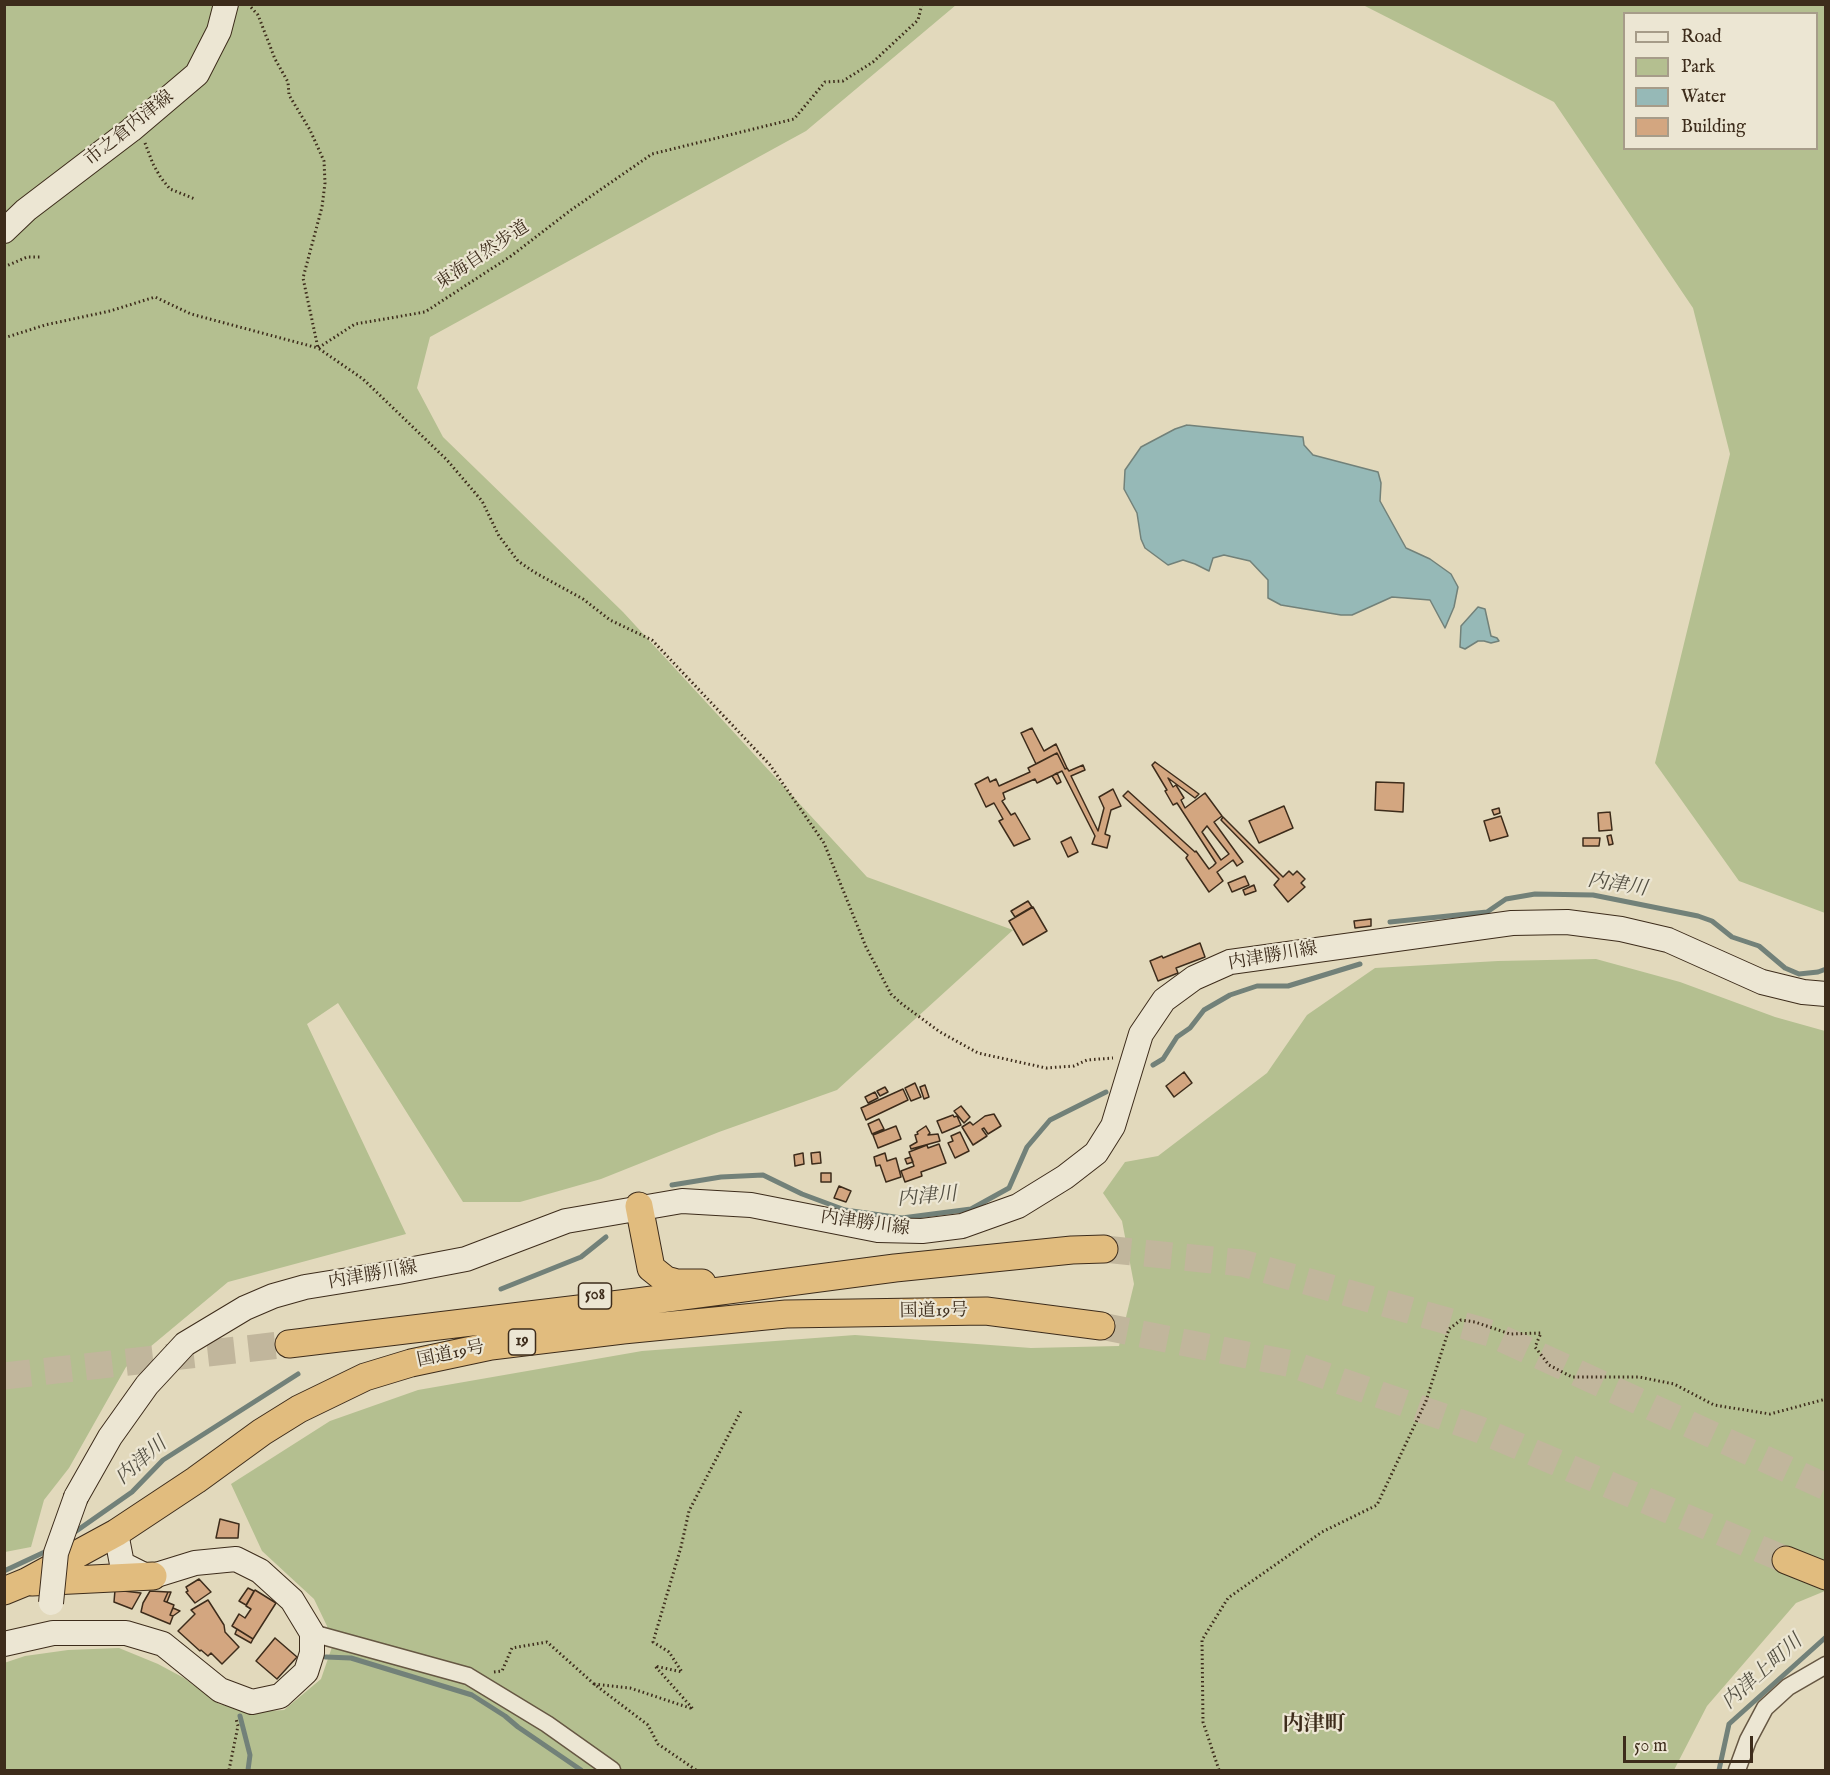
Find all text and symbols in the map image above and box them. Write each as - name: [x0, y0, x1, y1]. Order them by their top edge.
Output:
- legend: [1623, 12, 1818, 150]
- text: Road: [1681, 26, 1722, 49]
- text: Park: [1681, 56, 1715, 79]
- text: Water: [1681, 86, 1726, 109]
- street label: 市之倉内津線: [81, 87, 179, 171]
- text: Building: [1681, 116, 1746, 139]
- street label: 東海自然歩道: [432, 217, 534, 295]
- water label: 内津川: [1585, 869, 1649, 903]
- street label: 内津勝川線: [1227, 939, 1319, 975]
- water label: 内津川: [896, 1183, 958, 1213]
- street label: 内津勝川線: [819, 1207, 911, 1241]
- street label: 内津勝川線: [327, 1258, 419, 1294]
- road number: 508: [578, 1283, 612, 1309]
- street label: 国道19号: [900, 1301, 968, 1323]
- road number: 19: [508, 1329, 536, 1355]
- street label: 国道19号: [415, 1337, 487, 1373]
- water label: 内津川: [111, 1433, 173, 1491]
- water label: 内津上町川: [1718, 1631, 1808, 1715]
- district label: 内津町: [1283, 1713, 1345, 1739]
- scale bar: [1626, 1724, 1756, 1762]
- text: 50 m: [1634, 1735, 1667, 1758]

